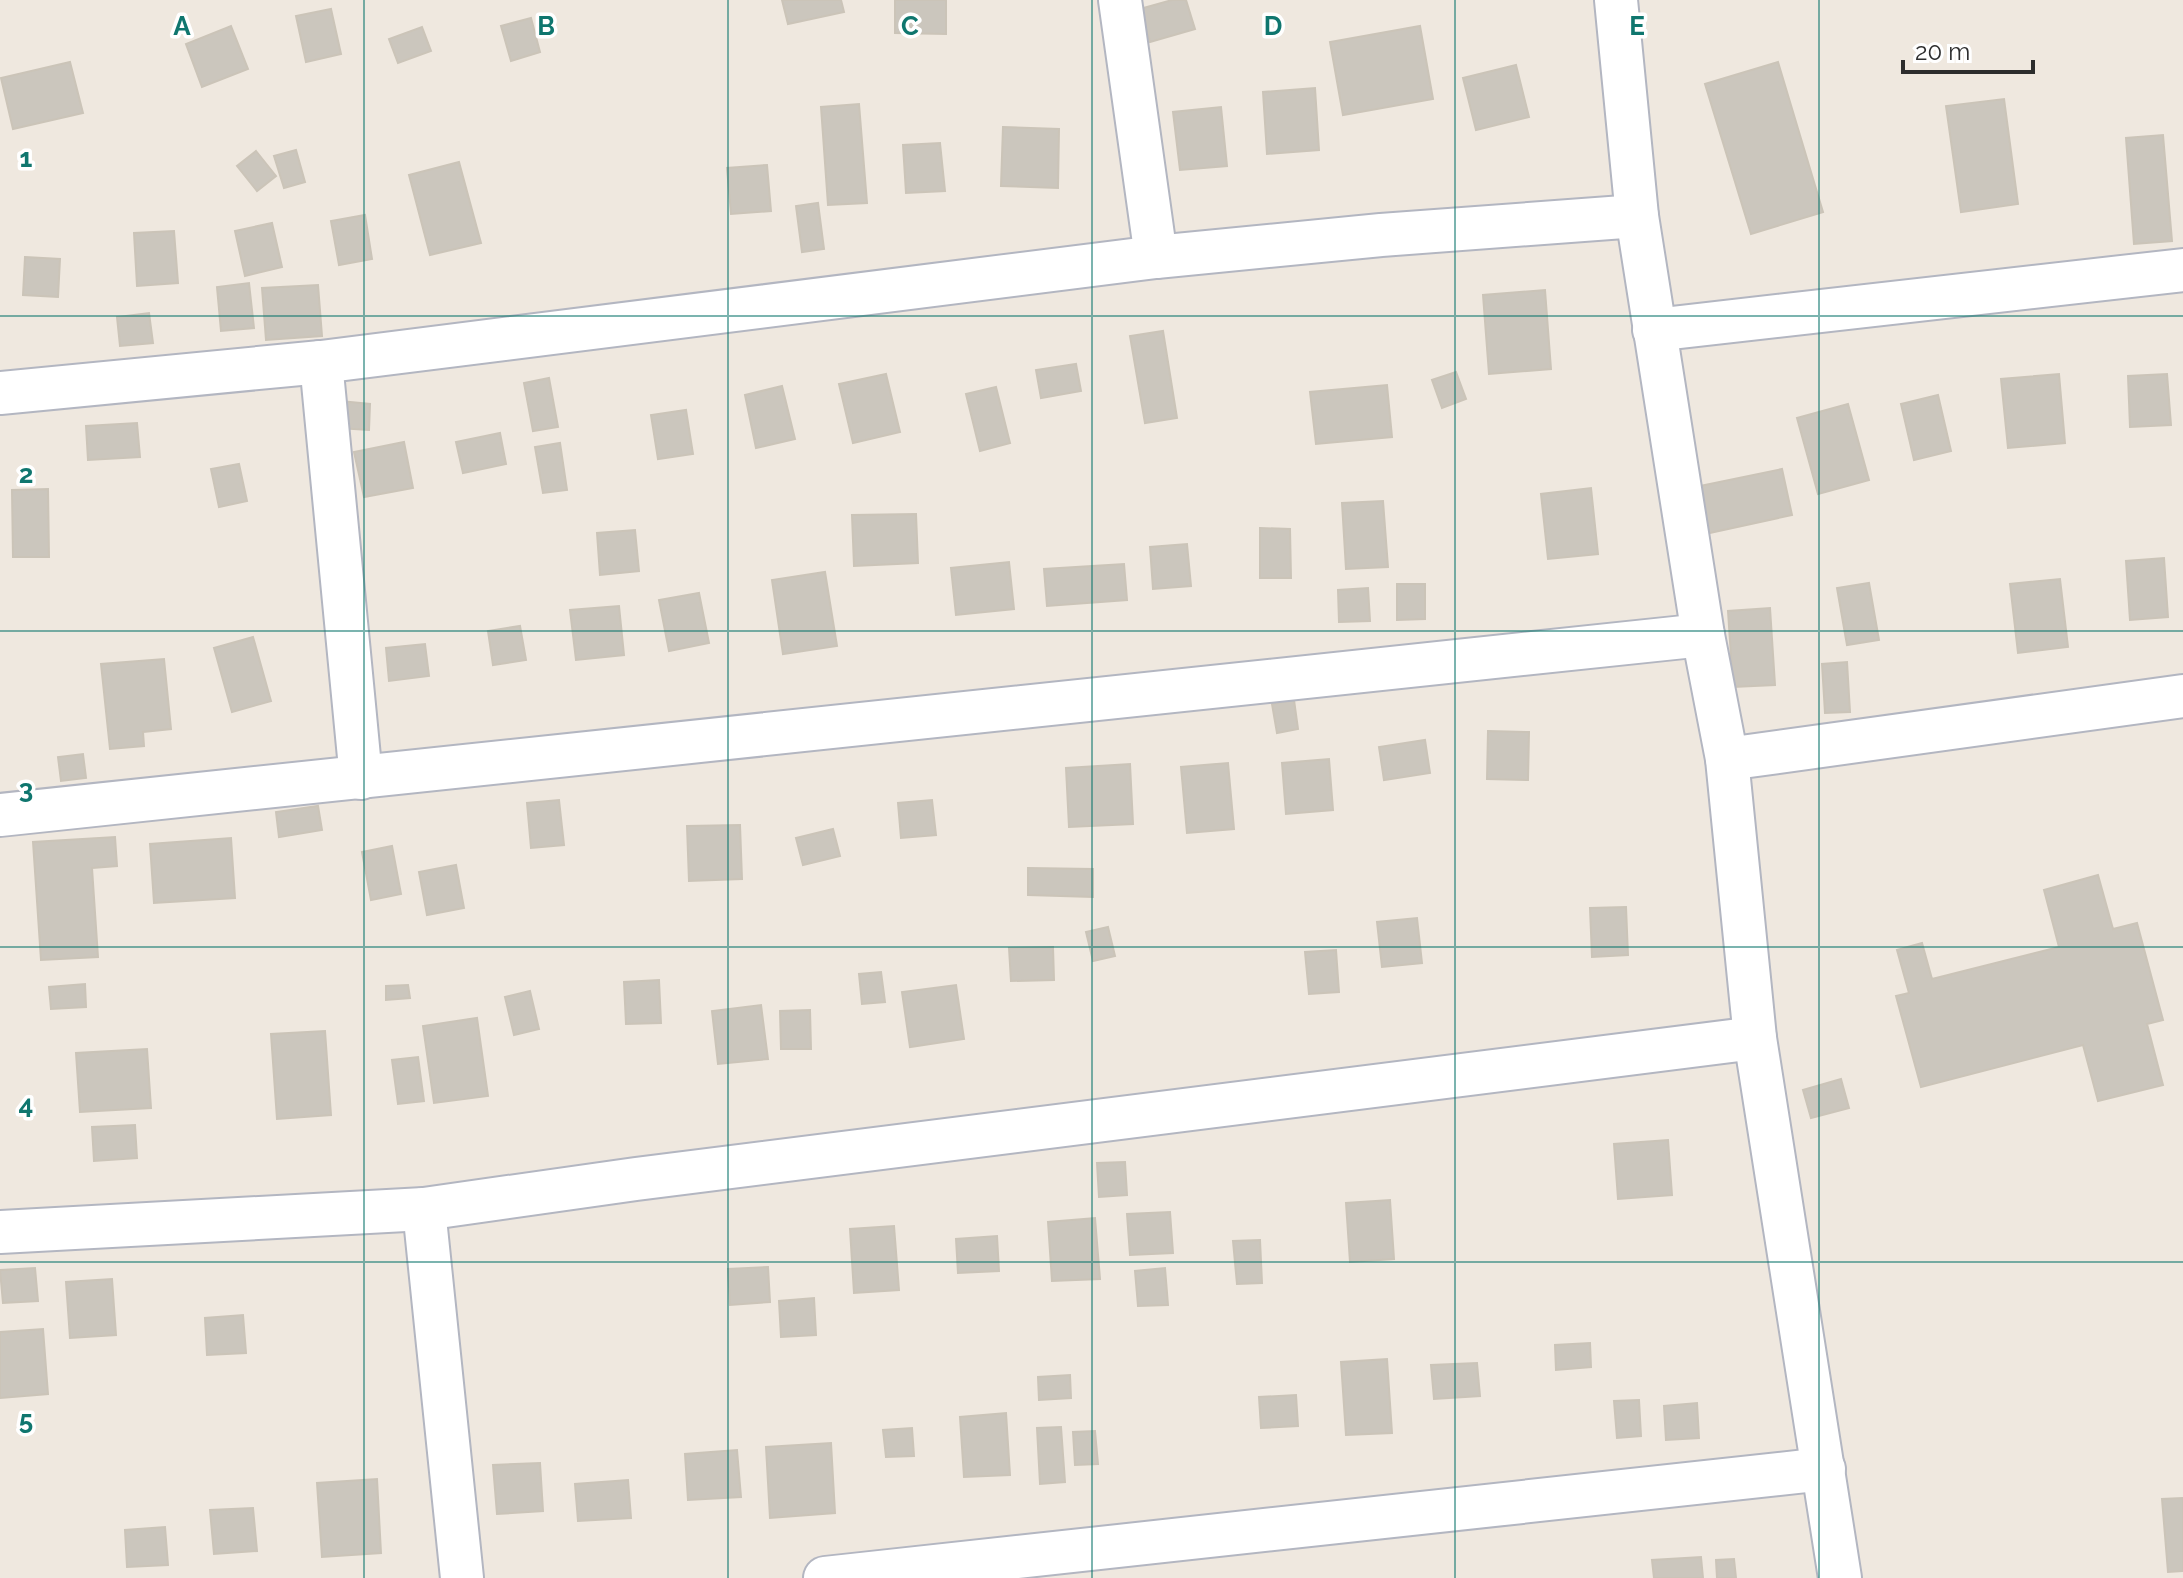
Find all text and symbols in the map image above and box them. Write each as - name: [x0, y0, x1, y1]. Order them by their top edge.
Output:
- text: A: [173, 11, 191, 41]
- text: B: [537, 11, 555, 41]
- text: C: [901, 11, 919, 41]
- text: D: [1264, 11, 1282, 41]
- text: E: [1629, 11, 1645, 41]
- scale bar: [1903, 24, 2033, 74]
- text: 20 m: [1915, 37, 1970, 66]
- text: 1: [20, 143, 33, 173]
- text: 2: [19, 459, 33, 489]
- text: 3: [19, 774, 33, 804]
- text: 4: [19, 1090, 33, 1120]
- text: 5: [19, 1405, 33, 1435]

